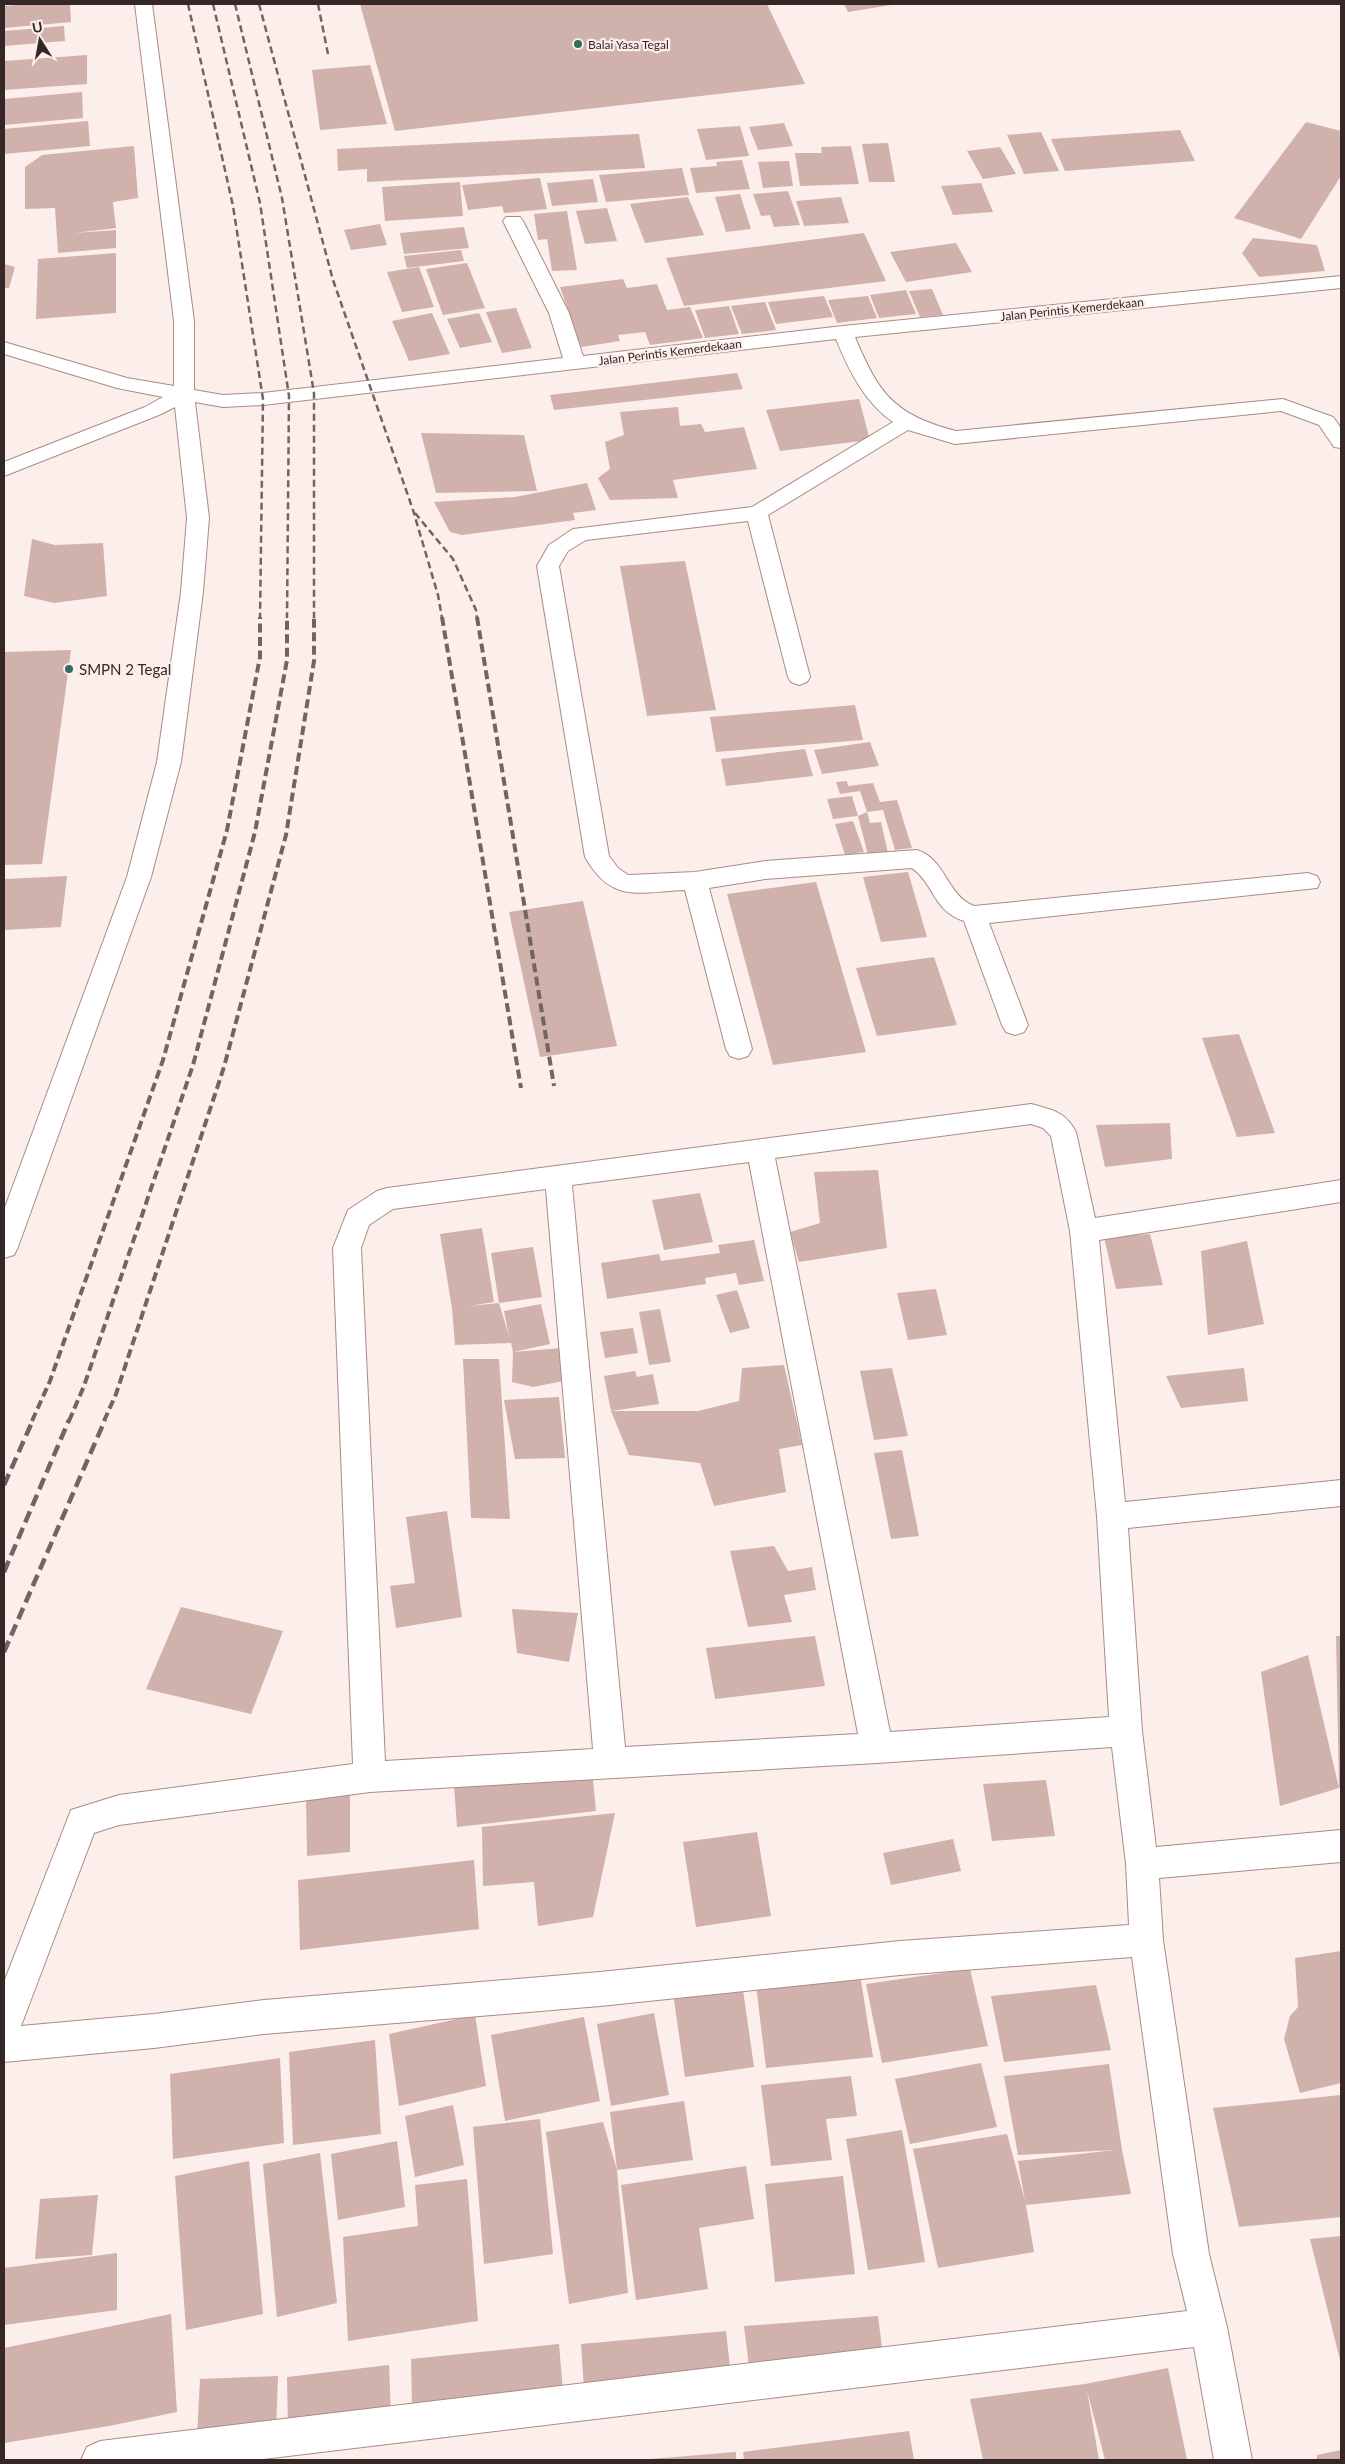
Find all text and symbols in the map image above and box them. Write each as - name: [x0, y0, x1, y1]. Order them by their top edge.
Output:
- north arrow: [15, 15, 65, 65]
- text: U: [31, 17, 44, 36]
- place label: Balai Yasa Tegal: [588, 37, 669, 52]
- marker: Balai Yasa Tegal: [572, 38, 584, 50]
- street label: Jalan Perintis Kemerdekaan: [1000, 294, 1144, 324]
- street label: Jalan Perintis Kemerdekaan: [598, 336, 742, 368]
- place label: SMPN 2 Tegal: [79, 660, 171, 678]
- marker: SMPN 2 Tegal: [63, 663, 75, 675]

